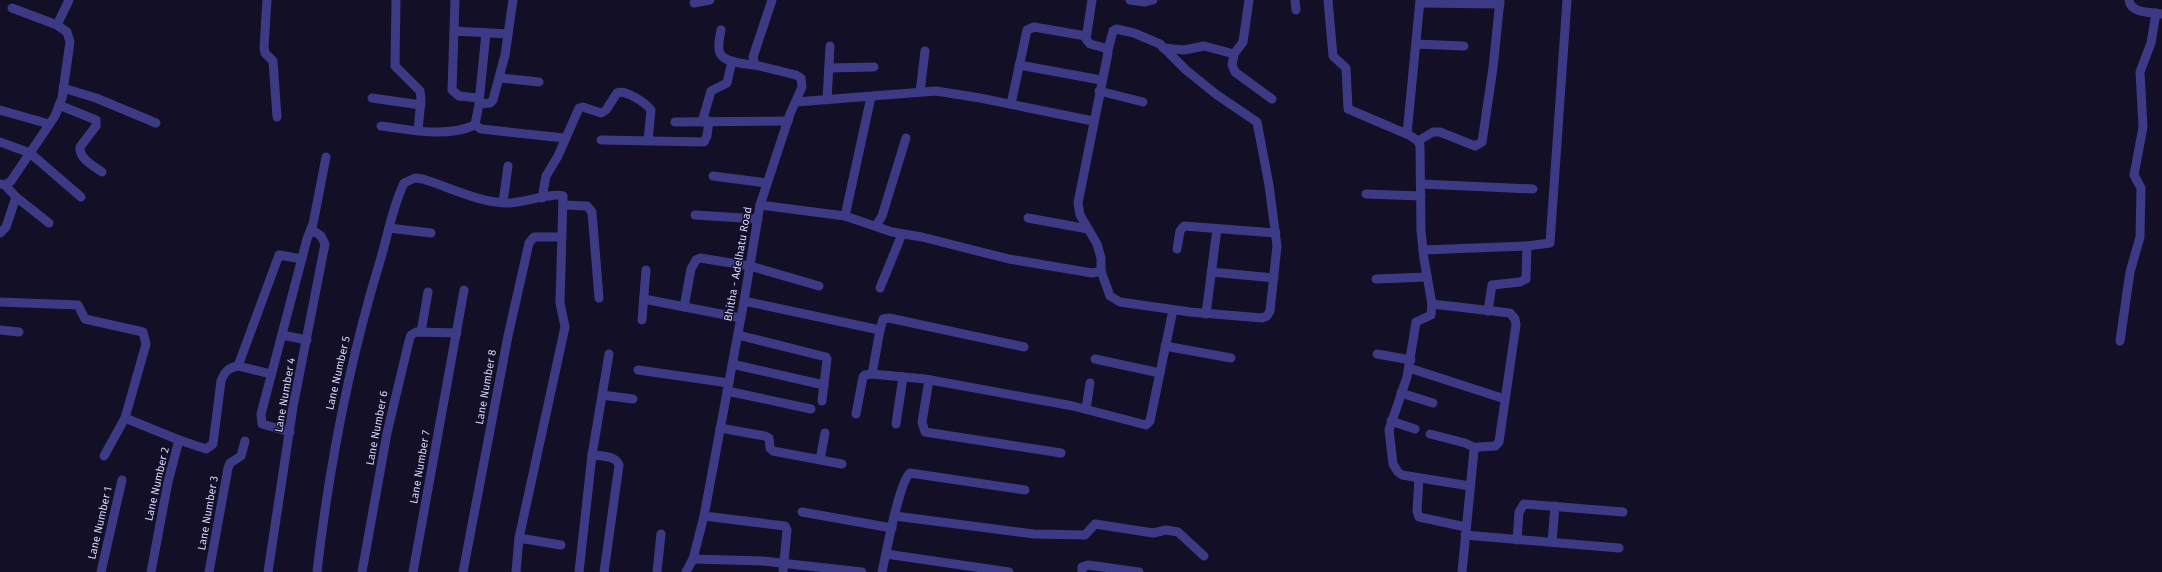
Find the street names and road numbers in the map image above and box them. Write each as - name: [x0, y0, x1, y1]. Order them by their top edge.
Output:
- street label: Bhitha - Adelhatu Road: [722, 206, 754, 322]
- street label: Lane Number 5: [323, 334, 353, 411]
- street label: Lane Number 8: [473, 349, 499, 425]
- street label: Lane Number 4: [272, 357, 298, 433]
- street label: Lane Number 6: [363, 390, 391, 466]
- street label: Lane Number 7: [407, 429, 433, 505]
- street label: Lane Number 2: [142, 446, 172, 522]
- street label: Lane Number 3: [195, 475, 221, 551]
- street label: Lane Number 1: [85, 485, 115, 561]

